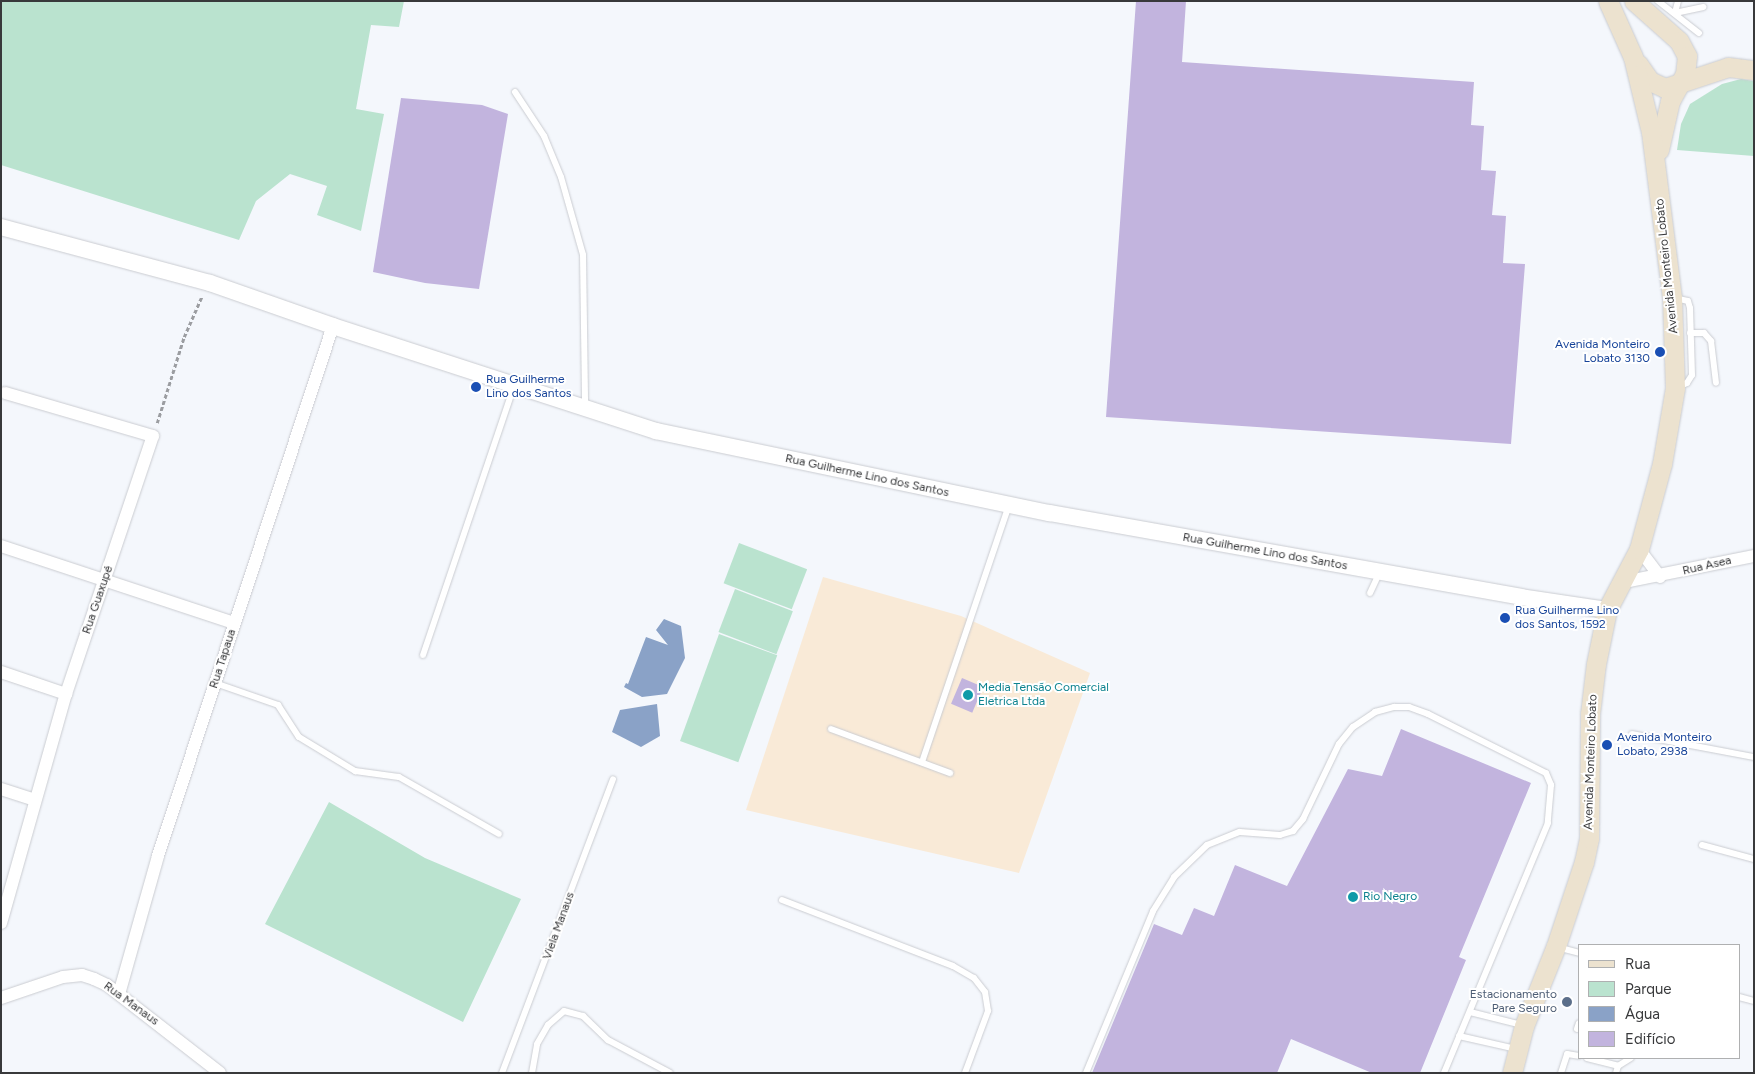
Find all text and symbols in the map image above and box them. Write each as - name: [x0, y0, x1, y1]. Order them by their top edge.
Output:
- street label: Avenida Monteiro Lobato: [1653, 198, 1681, 334]
- place label: Avenida Monteiro Lobato 3130: [1555, 338, 1650, 366]
- marker: Avenida Monteiro Lobato 3130: [1654, 346, 1666, 358]
- place label: Rua Guilherme Lino dos Santos: [486, 373, 571, 401]
- marker: Rua Guilherme Lino dos Santos: [470, 381, 482, 393]
- street label: Rua Guilherme Lino dos Santos: [784, 452, 950, 500]
- street label: Rua Guilherme Lino dos Santos: [1182, 530, 1348, 574]
- street label: Rua Asea: [1681, 553, 1733, 579]
- street label: Rua Guaxupé: [80, 564, 116, 636]
- place label: Rua Guilherme Lino dos Santos, 1592: [1515, 604, 1619, 632]
- marker: Rua Guilherme Lino dos Santos, 1592: [1499, 612, 1511, 624]
- street label: Rua Tapaua: [207, 628, 239, 690]
- place label: Media Tensão Comercial Eletrica Ltda: [978, 681, 1109, 709]
- marker: Media Tensão Comercial Eletrica Ltda: [962, 689, 974, 701]
- street label: Avenida Monteiro Lobato: [1581, 694, 1601, 830]
- place label: Avenida Monteiro Lobato, 2938: [1617, 731, 1712, 759]
- marker: Avenida Monteiro Lobato, 2938: [1601, 739, 1613, 751]
- street label: Viela Manaus: [540, 890, 578, 962]
- place label: Rio Negro: [1363, 890, 1417, 904]
- marker: Rio Negro: [1347, 891, 1359, 903]
- legend: [1578, 944, 1740, 1059]
- text: Rua: [1625, 955, 1650, 973]
- street label: Rua Manaus: [101, 979, 161, 1029]
- text: Parque: [1625, 980, 1672, 998]
- place label: Estacionamento Pare Seguro: [1470, 988, 1557, 1016]
- marker: Estacionamento Pare Seguro: [1561, 996, 1573, 1008]
- text: Água: [1625, 1005, 1660, 1023]
- text: Edifício: [1625, 1030, 1675, 1048]

